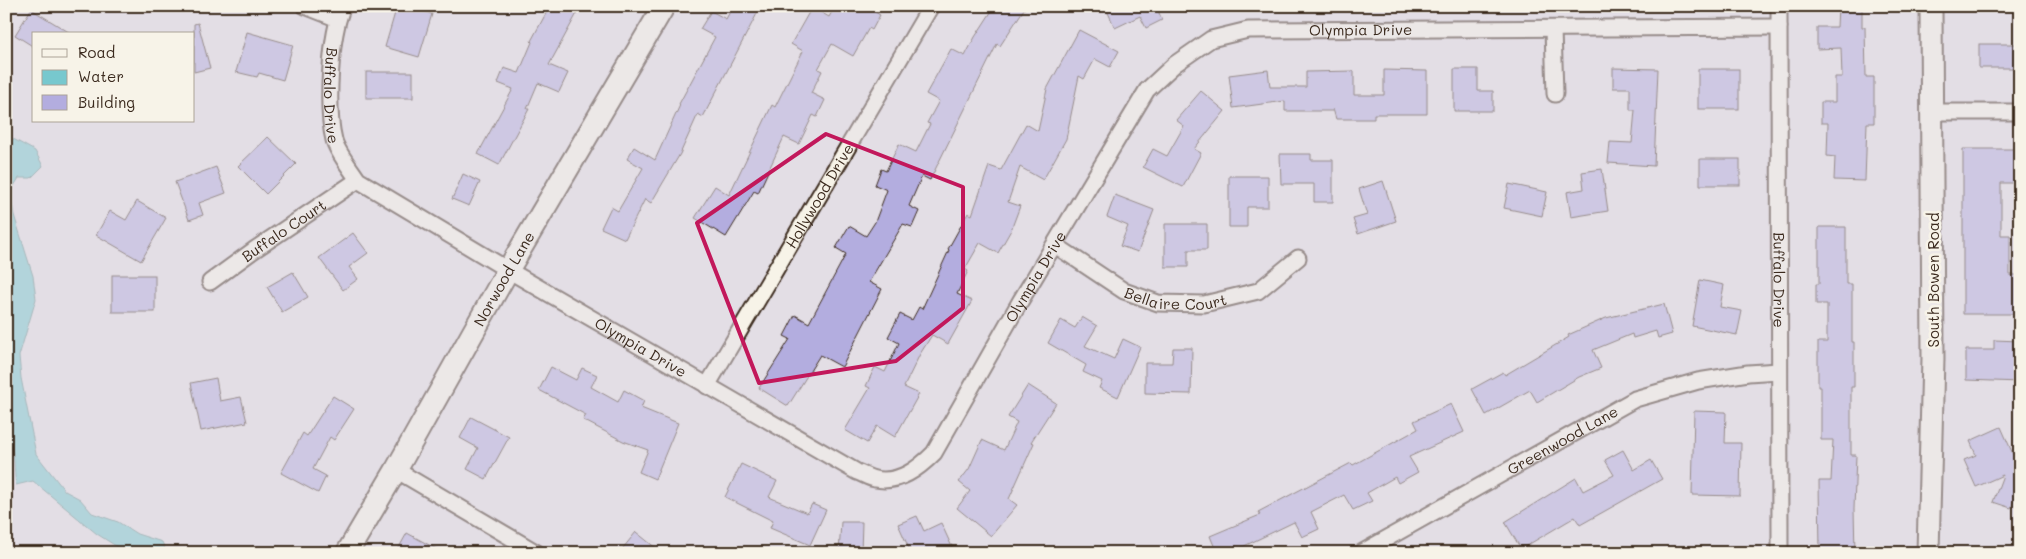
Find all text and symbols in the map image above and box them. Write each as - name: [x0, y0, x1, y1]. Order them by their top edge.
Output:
- street label: Olympia Drive: [1309, 19, 1412, 40]
- legend: [32, 32, 195, 122]
- text: Road: [78, 42, 115, 62]
- street label: Buffalo Drive: [320, 47, 344, 145]
- text: Water: [78, 66, 124, 86]
- text: Building: [78, 92, 135, 112]
- street label: Hollywood Drive: [781, 140, 858, 252]
- street label: Buffalo Court: [237, 194, 330, 266]
- street label: South Bowen Road: [1923, 212, 1943, 348]
- street label: Norwood Lane: [469, 227, 539, 330]
- street label: Olympia Drive: [1000, 227, 1070, 326]
- street label: Buffalo Drive: [1769, 232, 1790, 328]
- street label: Bellaire Court: [1122, 282, 1229, 314]
- street label: Olympia Drive: [591, 312, 691, 381]
- street label: Greenwood Lane: [1503, 401, 1621, 479]

